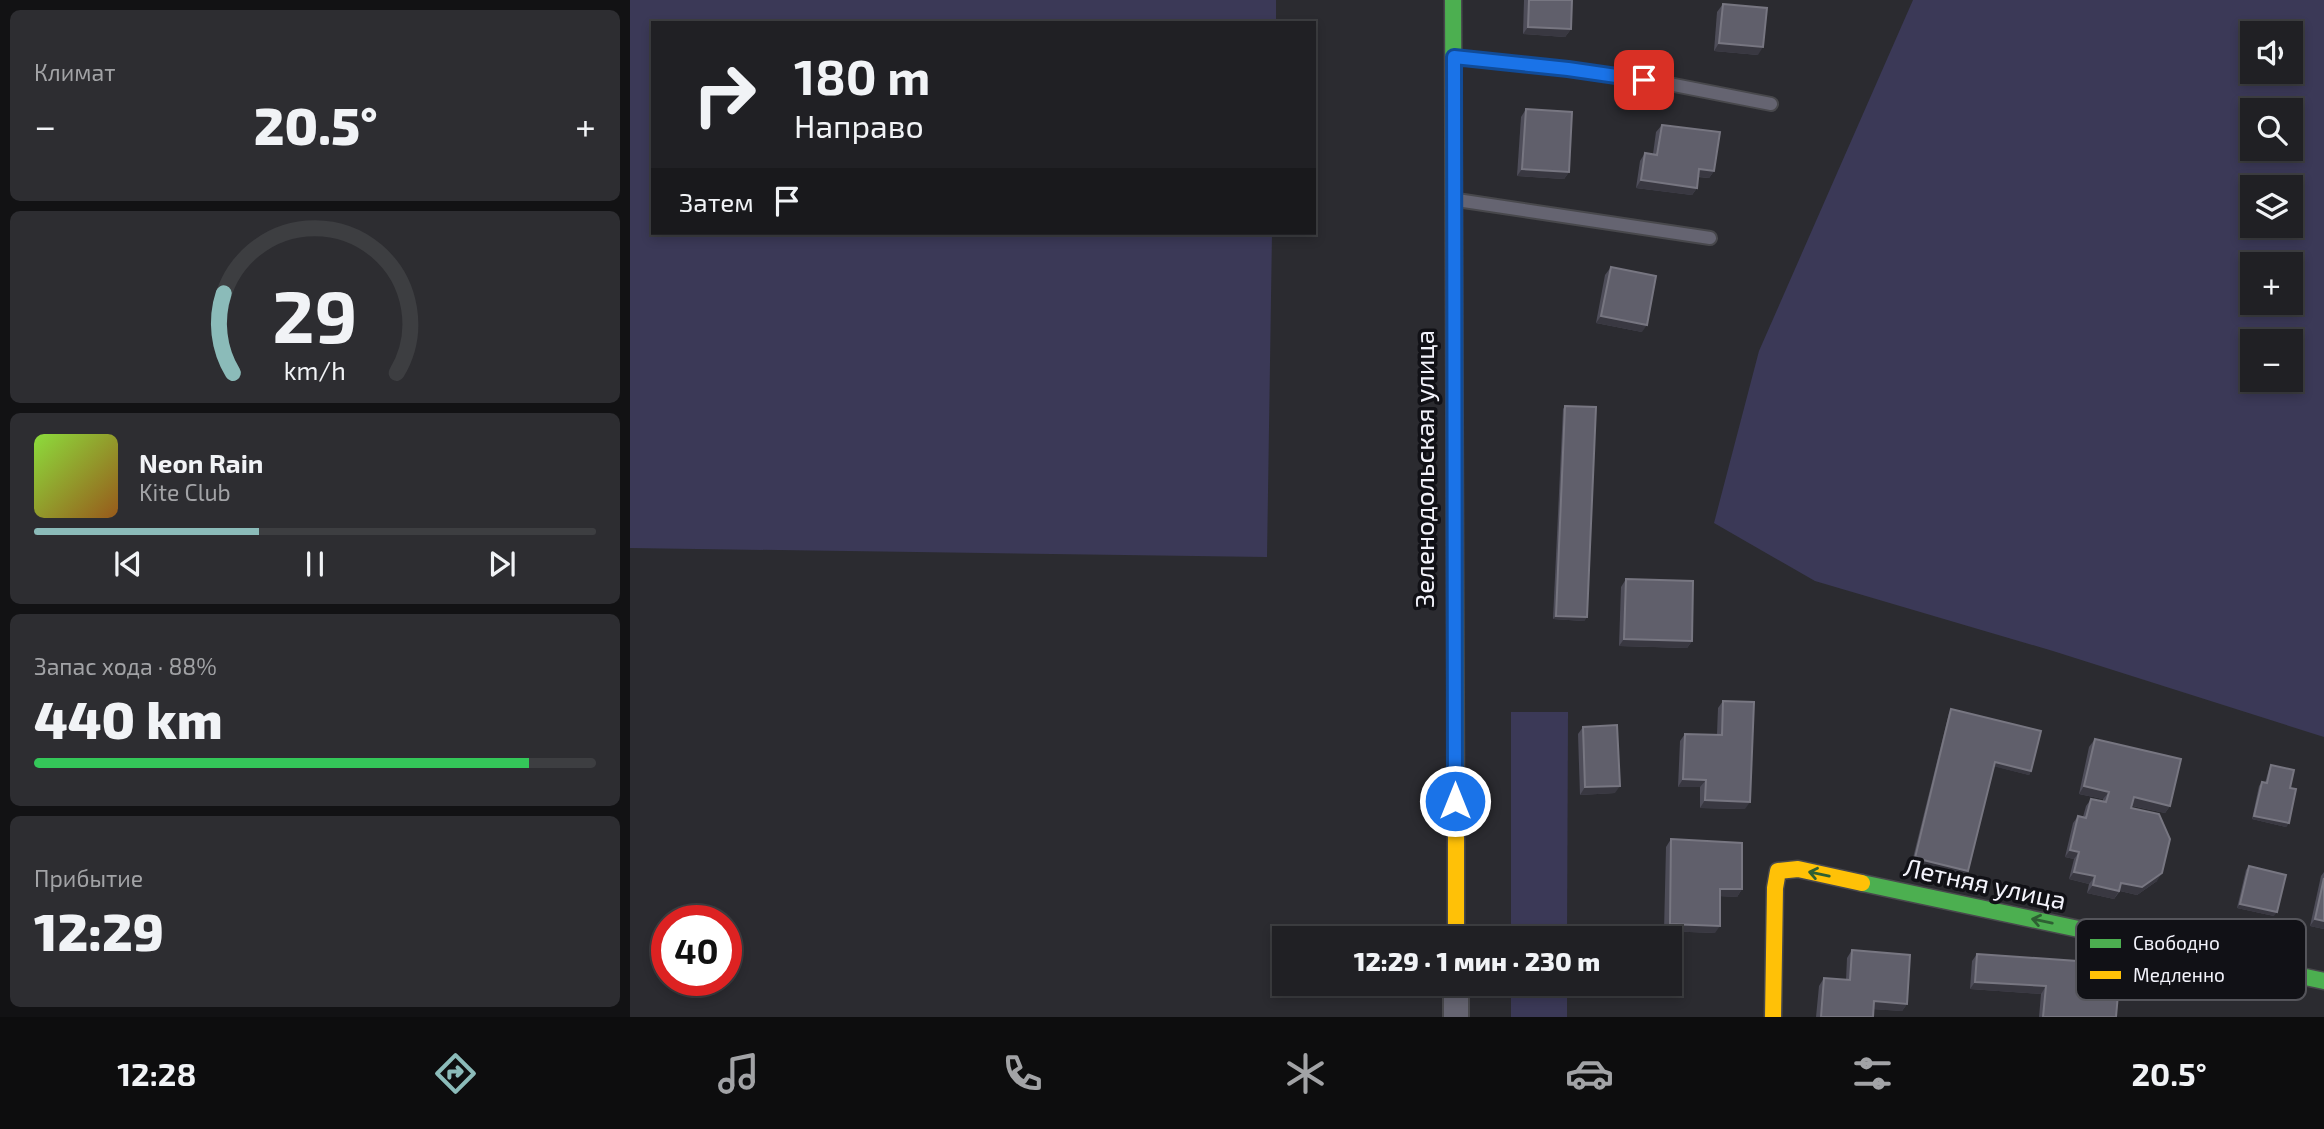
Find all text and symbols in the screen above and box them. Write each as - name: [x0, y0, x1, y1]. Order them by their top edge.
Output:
- map controls: [2240, 21, 2303, 392]
- button: sound: [2240, 21, 2303, 84]
- text: 180 m: [794, 46, 930, 105]
- icon: right: [679, 49, 770, 140]
- pin: [1614, 50, 1674, 110]
- text: Климат: [34, 58, 115, 86]
- icon: arrive: [1625, 61, 1663, 99]
- text: 20.5°: [254, 93, 378, 155]
- button: search: [2240, 98, 2303, 161]
- text: −: [34, 102, 56, 148]
- text: +: [575, 102, 596, 148]
- text: Направо: [794, 106, 924, 144]
- button: layers: [2240, 175, 2303, 238]
- icon: arrive: [768, 182, 806, 220]
- text: Затем: [679, 186, 754, 217]
- button: +: [2240, 252, 2303, 315]
- text: 29: [272, 271, 358, 359]
- button: −: [2240, 329, 2303, 392]
- street label: Зеленодольская улица: [1408, 330, 1440, 608]
- text: km/h: [284, 355, 346, 385]
- text: Neon Rain: [139, 447, 263, 478]
- text: Kite Club: [139, 478, 231, 506]
- icon: previous: [109, 545, 147, 583]
- icon: pause: [296, 545, 334, 583]
- icon: next: [483, 545, 521, 583]
- text: Запас хода · 88%: [34, 652, 217, 680]
- text: 440 km: [34, 687, 223, 749]
- position arrow: [1418, 764, 1492, 838]
- street label: Летняя улица: [1901, 850, 2069, 916]
- text: Прибытие: [34, 864, 143, 892]
- one-way arrow: [1808, 866, 1831, 880]
- text: 12:29: [34, 899, 164, 961]
- speed limit sign: 40: [651, 905, 742, 996]
- one-way arrow: [2031, 913, 2054, 927]
- legend: [2076, 919, 2306, 1000]
- text: Свободно: [2133, 931, 2220, 954]
- text: 12:29 · 1 мин · 230 m: [1354, 945, 1600, 976]
- text: Медленно: [2133, 963, 2225, 986]
- icon: directions: [431, 1049, 480, 1098]
- icon: music: [714, 1049, 763, 1098]
- icon: phone: [998, 1049, 1047, 1098]
- icon: climate: [1281, 1049, 1330, 1098]
- icon: car: [1565, 1049, 1614, 1098]
- icon: filters: [1848, 1049, 1897, 1098]
- text: 12:28: [117, 1054, 196, 1092]
- text: 20.5°: [2131, 1054, 2207, 1092]

